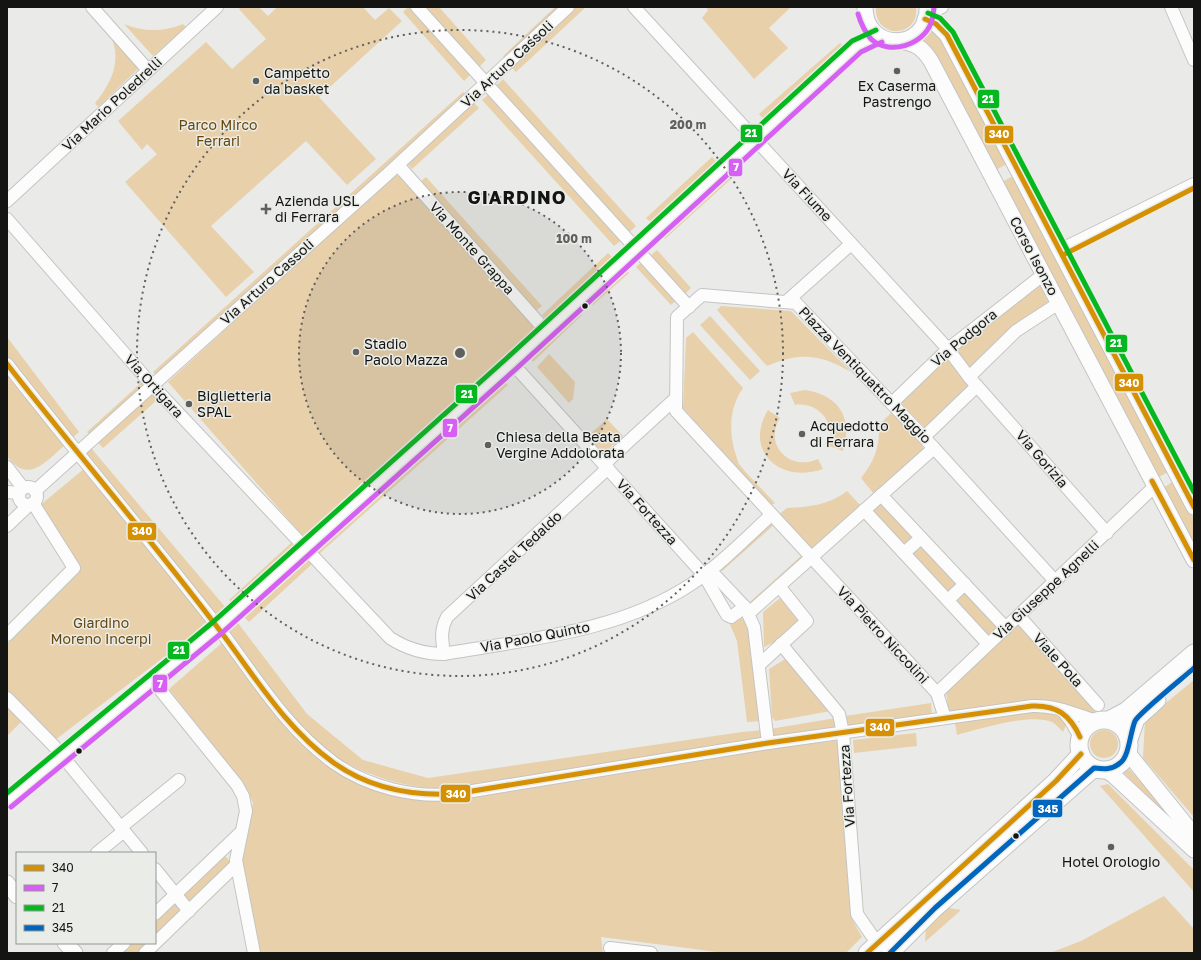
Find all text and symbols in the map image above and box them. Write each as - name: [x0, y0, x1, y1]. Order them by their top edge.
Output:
- street label: Via Arturo Cassoli: [457, 17, 556, 111]
- street label: Via Mario Poledrelli: [58, 53, 165, 154]
- place label: Campetto da basket: [264, 64, 330, 97]
- marker: Ex Caserma Pastrengo: [892, 66, 902, 76]
- marker: Campetto da basket: [251, 76, 261, 86]
- place label: Ex Caserma Pastrengo: [858, 77, 936, 110]
- line badge: 21: [977, 89, 1000, 109]
- text: 21: [982, 92, 995, 105]
- park label: Parco Mirco Ferrari: [179, 116, 257, 149]
- text: 200 m: [670, 117, 706, 132]
- line badge: 21: [740, 124, 763, 143]
- line badge: 340: [984, 125, 1014, 144]
- text: 21: [745, 126, 758, 139]
- text: 340: [989, 127, 1009, 140]
- line badge: 7: [728, 158, 743, 177]
- text: 7: [733, 160, 739, 173]
- street label: Via Fiume: [779, 165, 836, 224]
- district label: GIARDINO: [467, 186, 567, 208]
- place label: Azienda USL di Ferrara: [275, 192, 359, 225]
- street label: Via Monte Grappa: [426, 198, 518, 298]
- marker: Azienda USL di Ferrara: [260, 203, 272, 215]
- street label: Corso Isonzo: [1006, 213, 1062, 298]
- text: 100 m: [556, 231, 592, 246]
- street label: Via Arturo Cassoli: [216, 235, 317, 328]
- unlabelled marker: [580, 301, 590, 311]
- street label: Piazza Ventiquattro Maggio: [795, 303, 935, 447]
- street label: Via Podgora: [927, 305, 1000, 370]
- line badge: 21: [1105, 334, 1128, 353]
- place label: Stadio Paolo Mazza: [364, 335, 448, 368]
- text: 21: [1110, 336, 1123, 349]
- centre of rings: [453, 346, 467, 360]
- marker: Stadio Paolo Mazza: [351, 347, 361, 357]
- street label: Via Ortigara: [121, 350, 187, 421]
- line badge: 340: [1114, 373, 1144, 392]
- text: 340: [1119, 376, 1139, 389]
- line badge: 21: [455, 384, 478, 404]
- place label: Biglietteria SPAL: [197, 387, 271, 420]
- text: 21: [461, 387, 474, 400]
- marker: Biglietteria SPAL: [184, 399, 194, 409]
- place label: Acquedotto di Ferrara: [810, 417, 889, 450]
- line badge: 7: [442, 418, 458, 438]
- text: 7: [447, 421, 453, 434]
- street label: Via Gorizia: [1013, 426, 1072, 491]
- place label: Chiesa della Beata Vergine Addolorata: [496, 428, 625, 461]
- marker: Acquedotto di Ferrara: [797, 429, 807, 439]
- marker: Chiesa della Beata Vergine Addolorata: [483, 440, 493, 450]
- street label: Via Fortezza: [613, 475, 681, 548]
- street label: Via Castel Tedaldo: [462, 507, 565, 604]
- line badge: 340: [127, 522, 157, 541]
- text: 340: [132, 524, 152, 537]
- street label: Via Giuseppe Agnelli: [989, 536, 1102, 643]
- street label: Via Pietro Niccolini: [834, 582, 933, 687]
- park label: Giardino Moreno Incerpi: [51, 614, 151, 647]
- street label: Via Paolo Quinto: [479, 618, 591, 655]
- street label: Viale Pola: [1030, 629, 1087, 690]
- line badge: 21: [167, 641, 190, 660]
- text: 21: [173, 643, 186, 656]
- line badge: 7: [152, 674, 168, 693]
- text: 7: [157, 677, 163, 690]
- line badge: 340: [865, 718, 895, 737]
- text: 340: [870, 720, 890, 733]
- street label: Via Fortezza: [835, 744, 858, 828]
- unlabelled marker: [74, 746, 84, 756]
- line badge: 340: [440, 784, 471, 803]
- text: 340: [446, 787, 466, 800]
- line badge: 345: [1032, 799, 1063, 818]
- text: 345: [1038, 802, 1058, 815]
- unlabelled marker: [1011, 831, 1021, 841]
- marker: Hotel Orologio: [1106, 842, 1116, 852]
- legend: [16, 852, 156, 944]
- place label: Hotel Orologio: [1062, 853, 1160, 870]
- text: 340: [52, 860, 74, 875]
- text: 7: [52, 880, 58, 895]
- text: 21: [52, 900, 65, 915]
- text: 345: [52, 920, 73, 935]

